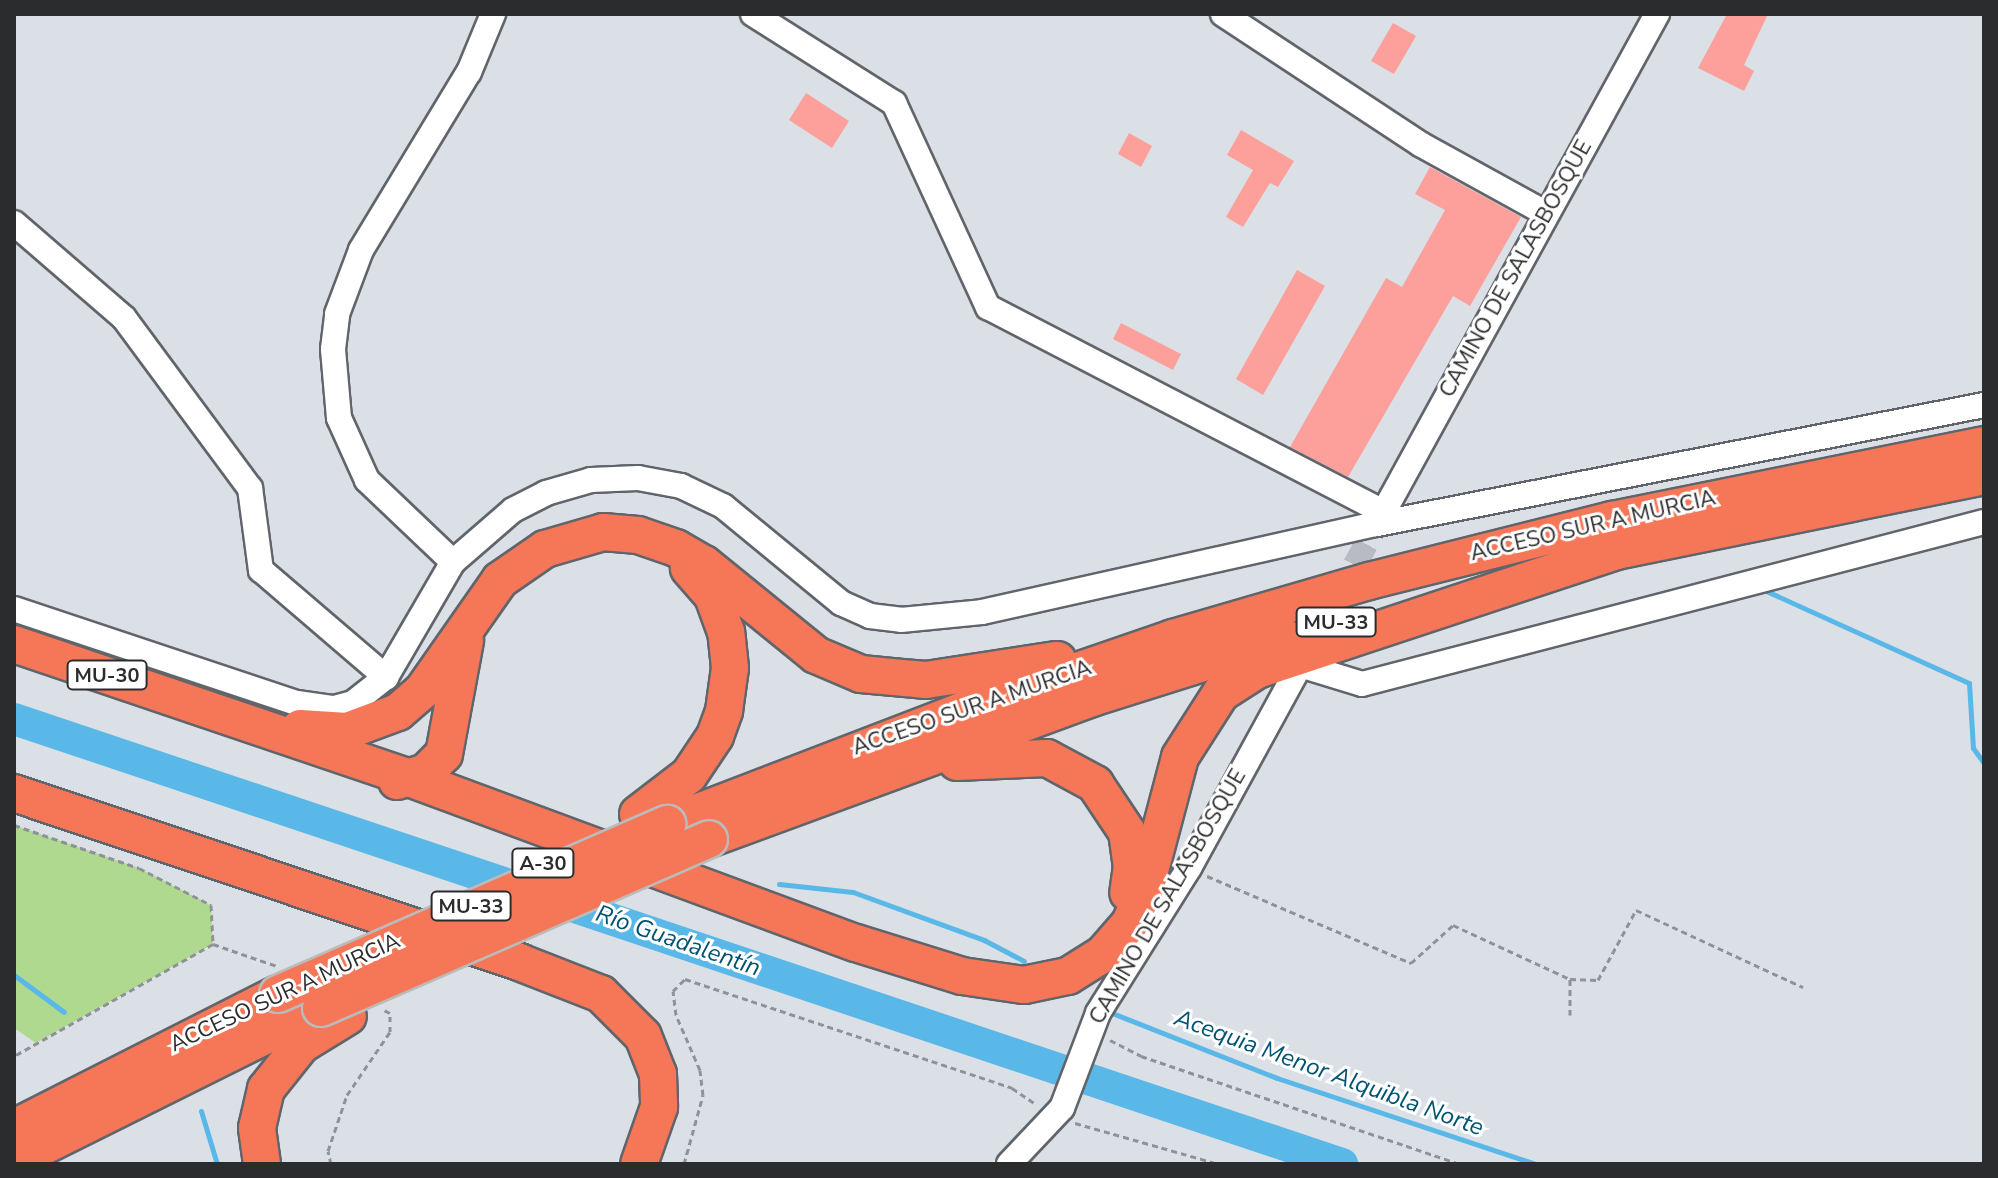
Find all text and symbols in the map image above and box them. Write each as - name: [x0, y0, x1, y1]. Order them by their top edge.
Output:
- street label: CAMINO DE SALASBOSQUE: [1434, 136, 1598, 402]
- street label: ACCESO SUR A MURCIA: [1468, 485, 1718, 567]
- road number: MU-33: [1294, 606, 1378, 638]
- street label: ACCESO SUR A MURCIA: [849, 655, 1095, 761]
- road number: MU-30: [65, 659, 149, 691]
- street label: CAMINO DE SALASBOSQUE: [1084, 765, 1252, 1029]
- road number: A-30: [511, 847, 575, 879]
- road number: MU-33: [429, 890, 513, 922]
- water label: Río Guadalentín: [592, 899, 764, 983]
- street label: ACCESO SUR A MURCIA: [166, 928, 404, 1058]
- water label: Acequia Menor Alquibla Norte: [1171, 1004, 1487, 1142]

